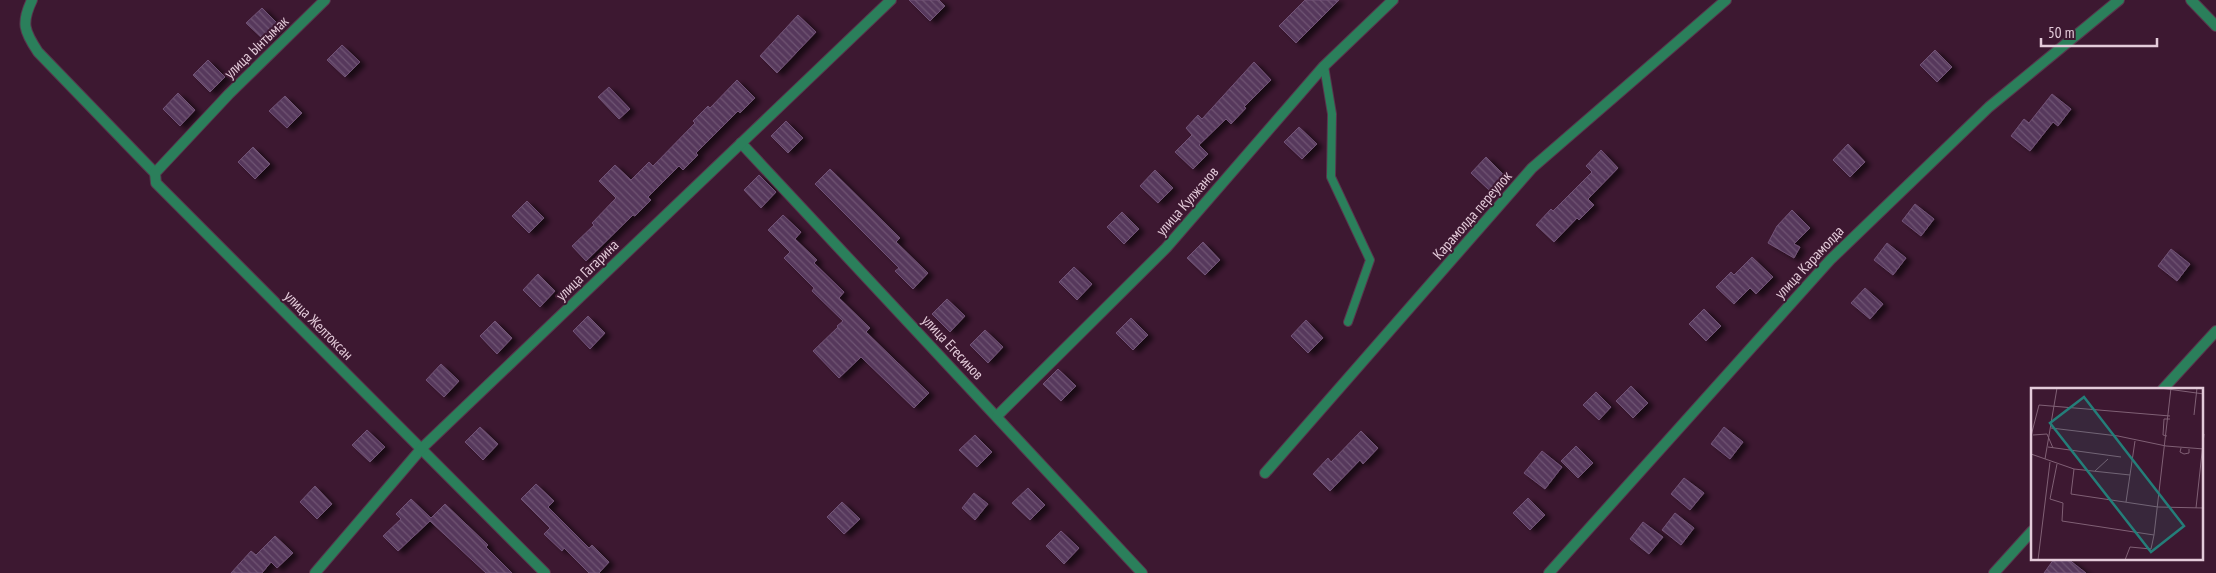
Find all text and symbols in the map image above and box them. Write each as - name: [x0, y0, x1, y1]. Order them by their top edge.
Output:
- street label: улица Ынтымак: [220, 11, 292, 82]
- scale bar: [2041, 15, 2157, 47]
- text: 50 m: [2048, 23, 2074, 42]
- street label: улица Кулжанов: [1152, 162, 1222, 240]
- street label: Карамолда переулок: [1428, 167, 1516, 263]
- street label: улица Карамолда: [1770, 222, 1848, 302]
- street label: улица Гагарина: [552, 235, 622, 305]
- street label: улица Желтоксан: [280, 286, 358, 364]
- street label: улица Егесинов: [918, 311, 988, 383]
- inset map: [2031, 388, 2204, 560]

